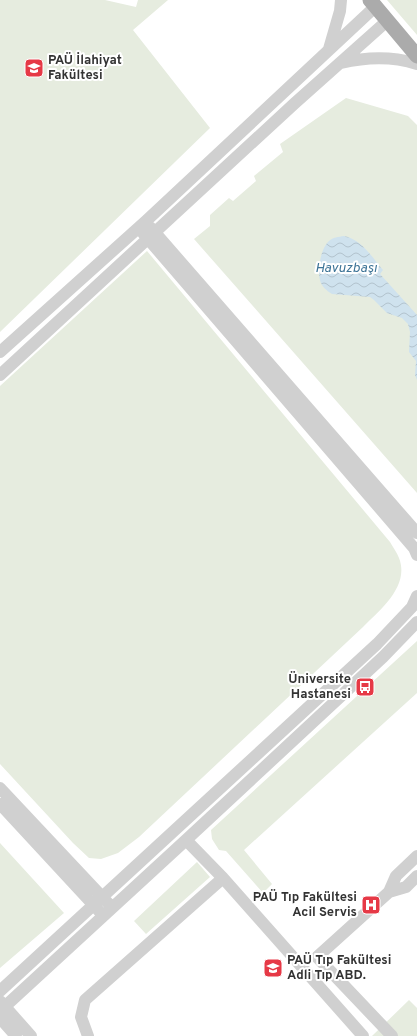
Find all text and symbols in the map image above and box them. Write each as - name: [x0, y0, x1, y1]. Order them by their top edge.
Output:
- place label: PAÜ İlahiyat Fakültesi: [48, 52, 122, 84]
- school or university icon: PAÜ İlahiyat Fakültesi: [23, 57, 45, 79]
- water label: Havuzbaşı: [315, 260, 378, 277]
- place label: Üniversite Hastanesi: [288, 671, 351, 703]
- bus stop icon: Üniversite Hastanesi: [354, 676, 376, 698]
- place label: PAÜ Tıp Fakültesi Acil Servis: [253, 889, 357, 921]
- hospital icon: PAÜ Tıp Fakültesi Acil Servis: [360, 894, 382, 916]
- place label: PAÜ Tıp Fakültesi Adli Tıp ABD.: [287, 952, 391, 984]
- school or university icon: PAÜ Tıp Fakültesi Adli Tıp ABD.: [262, 957, 284, 979]

